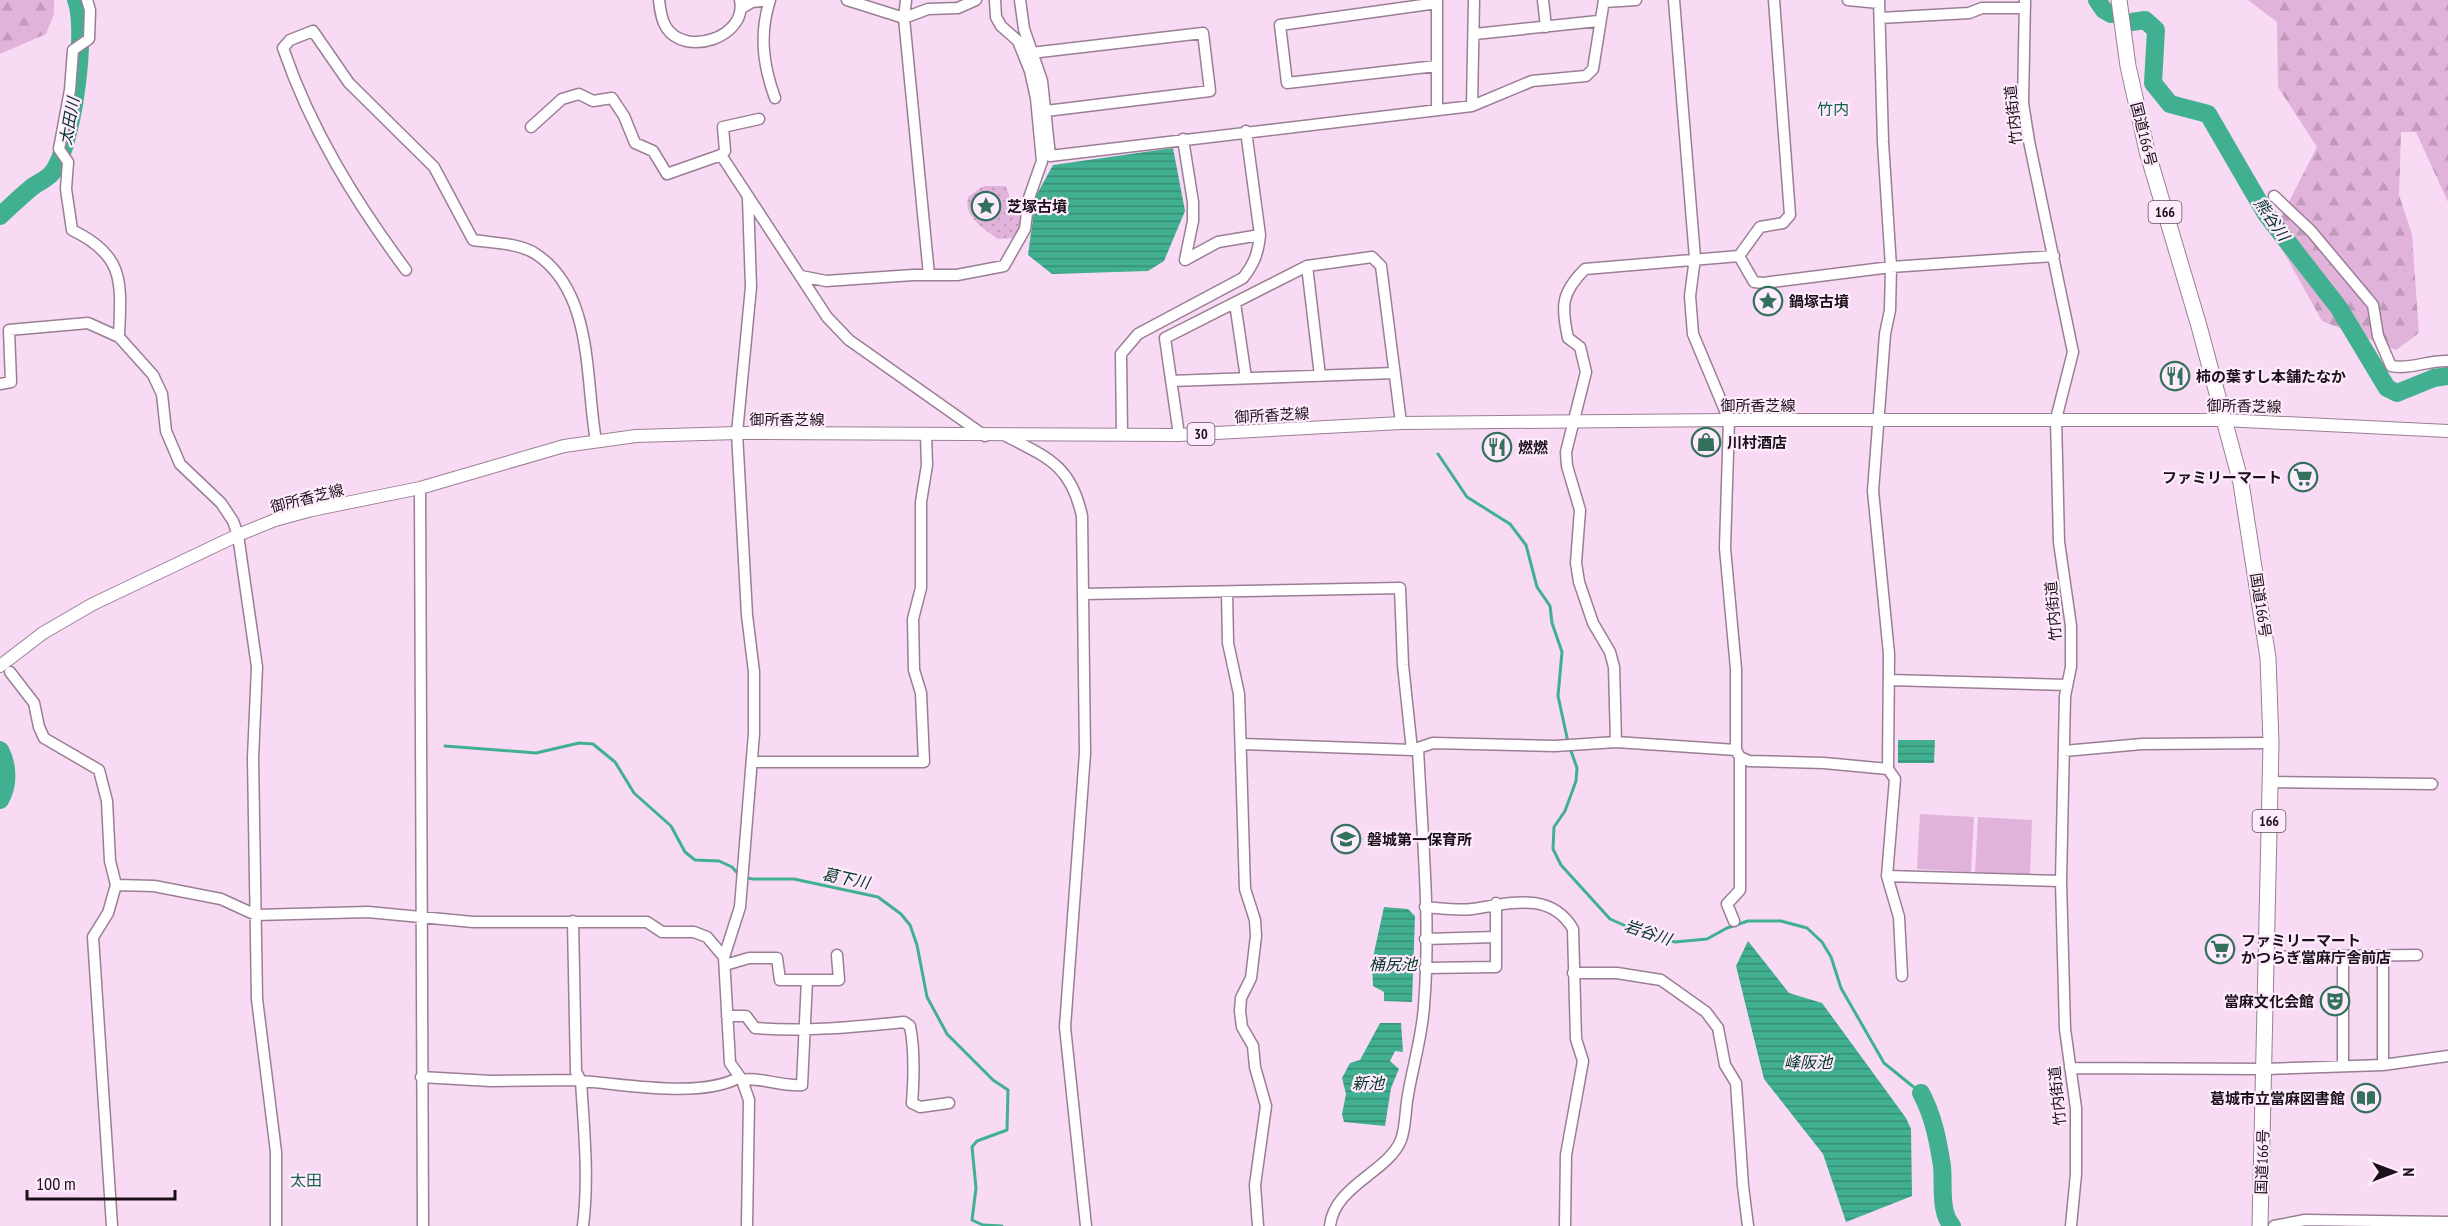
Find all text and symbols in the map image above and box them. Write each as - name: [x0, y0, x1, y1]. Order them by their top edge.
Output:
- street label: 竹内街道: [2000, 84, 2026, 146]
- water label: 太田川: [55, 94, 83, 146]
- district label: 竹内: [1817, 99, 1849, 119]
- street label: 国道166号: [2127, 100, 2161, 168]
- place icon: 芝塚古墳: [970, 190, 1002, 222]
- water label: 熊谷川: [2250, 194, 2295, 246]
- place label: 芝塚古墳: [1007, 197, 1067, 216]
- road number: 166: [2148, 201, 2182, 223]
- place icon: 鍋塚古墳: [1752, 285, 1784, 317]
- place label: 鍋塚古墳: [1788, 292, 1849, 311]
- restaurant icon: 柿の葉すし本舗たなか: [2159, 360, 2191, 392]
- place label: 柿の葉すし本舗たなか: [2196, 367, 2346, 386]
- street label: 御所香芝線: [1720, 396, 1796, 415]
- street label: 御所香芝線: [2206, 396, 2282, 416]
- street label: 御所香芝線: [1234, 404, 1310, 426]
- street label: 御所香芝線: [749, 410, 825, 429]
- road number: 30: [1188, 423, 1214, 445]
- shop icon: 川村酒店: [1690, 426, 1722, 458]
- restaurant icon: 燃燃: [1481, 431, 1513, 463]
- place label: 川村酒店: [1727, 433, 1787, 452]
- place label: 燃燃: [1518, 438, 1548, 457]
- supermarket icon: ファミリーマート: [2287, 461, 2319, 493]
- place label: ファミリーマート: [2162, 468, 2282, 487]
- street label: 御所香芝線: [268, 480, 346, 516]
- street label: 国道166号: [2247, 571, 2275, 639]
- street label: 竹内街道: [2041, 580, 2065, 642]
- road number: 166: [2252, 810, 2286, 832]
- school or university icon: 磐城第一保育所: [1330, 823, 1362, 855]
- place label: 磐城第一保育所: [1367, 830, 1472, 849]
- water label: 葛下川: [820, 863, 874, 893]
- water label: 岩谷川: [1622, 915, 1676, 950]
- place label: ファミリーマート かつらぎ當麻庁舎前店: [2241, 931, 2391, 967]
- supermarket icon: ファミリーマート かつらぎ當麻庁舎前店: [2204, 933, 2236, 965]
- water label: 桶尻池: [1369, 954, 1419, 974]
- theatre icon: 當麻文化会館: [2319, 985, 2351, 1017]
- place label: 當麻文化会館: [2224, 992, 2314, 1011]
- water label: 峰阪池: [1784, 1052, 1834, 1072]
- street label: 竹内街道: [2044, 1065, 2070, 1127]
- water label: 新池: [1352, 1073, 1386, 1093]
- library icon: 葛城市立當麻図書館: [2350, 1082, 2382, 1114]
- place label: 葛城市立當麻図書館: [2210, 1089, 2345, 1108]
- street label: 国道166号: [2251, 1129, 2273, 1195]
- north arrow: [2364, 1142, 2424, 1202]
- scale bar: [27, 1163, 176, 1201]
- text: N: [2399, 1168, 2419, 1176]
- district label: 太田: [290, 1170, 322, 1190]
- text: 100 m: [36, 1172, 76, 1195]

